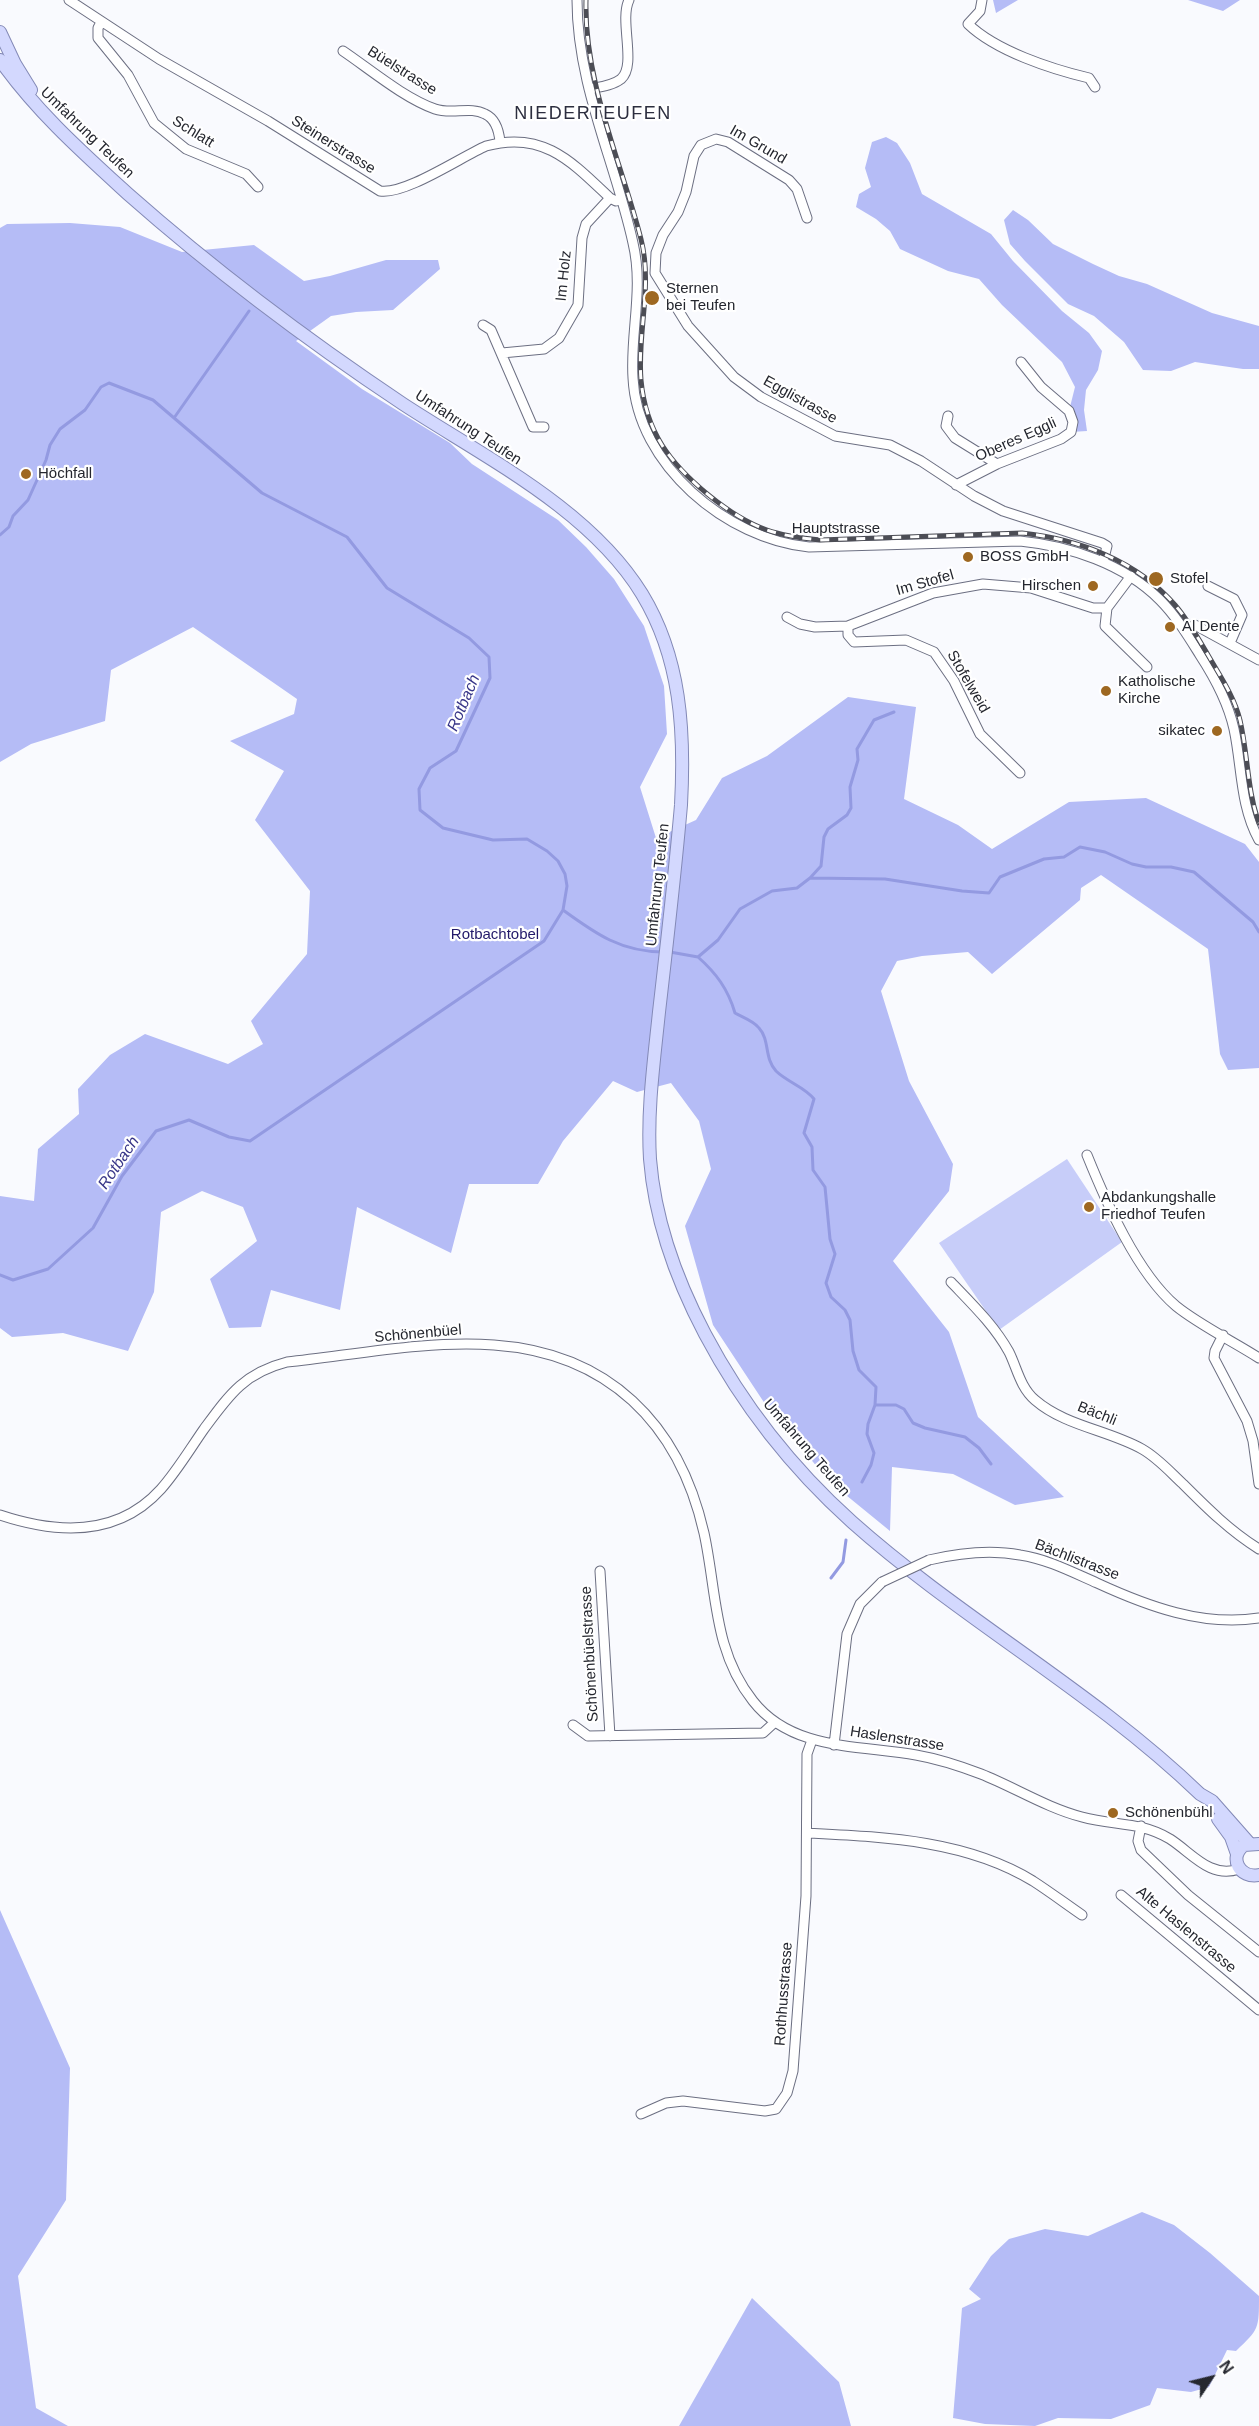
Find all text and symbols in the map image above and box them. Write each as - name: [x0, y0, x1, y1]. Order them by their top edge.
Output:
- street label: Büelstrasse: [364, 43, 440, 99]
- street label: Umfahrung Teufen: [36, 84, 138, 182]
- district label: NIEDERTEUFEN: [514, 103, 672, 125]
- street label: Schlatt: [169, 112, 217, 152]
- street label: Steinerstrasse: [288, 112, 378, 178]
- street label: Im Grund: [726, 122, 790, 168]
- street label: Im Holz: [552, 250, 576, 302]
- place label: Sternen bei Teufen: [666, 280, 735, 315]
- marker: Sternen bei Teufen: [643, 289, 661, 307]
- street label: Egglistrasse: [760, 372, 840, 428]
- street label: Umfahrung Teufen: [411, 387, 525, 469]
- street label: Oberes Eggli: [973, 414, 1059, 466]
- place label: Höchfall: [38, 465, 92, 483]
- marker: Höchfall: [19, 467, 33, 481]
- street label: Hauptstrasse: [792, 520, 880, 538]
- place label: BOSS GmbH: [980, 548, 1069, 566]
- marker: BOSS GmbH: [961, 550, 975, 564]
- street label: Im Stofel: [894, 566, 956, 600]
- marker: Stofel: [1147, 570, 1165, 588]
- place label: Stofel: [1170, 570, 1208, 588]
- place label: Hirschen: [1022, 577, 1081, 595]
- marker: Hirschen: [1086, 579, 1100, 593]
- place label: Al Dente: [1182, 618, 1240, 636]
- marker: Al Dente: [1163, 620, 1177, 634]
- street label: Stofelweid: [943, 648, 993, 716]
- water label: Rotbach: [444, 672, 484, 734]
- place label: Katholische Kirche: [1118, 673, 1196, 708]
- marker: Katholische Kirche: [1099, 684, 1113, 698]
- place label: sikatec: [1158, 722, 1205, 740]
- marker: sikatec: [1210, 724, 1224, 738]
- street label: Umfahrung Teufen: [643, 823, 673, 947]
- park label: Rotbachtobel: [451, 926, 539, 944]
- water label: Rotbach: [94, 1133, 144, 1193]
- place label: Abdankungshalle Friedhof Teufen: [1101, 1189, 1216, 1224]
- marker: Abdankungshalle Friedhof Teufen: [1082, 1200, 1096, 1214]
- street label: Schönenbüel: [374, 1321, 462, 1347]
- street label: Umfahrung Teufen: [759, 1396, 853, 1500]
- street label: Bächli: [1075, 1398, 1119, 1430]
- street label: Bächlistrasse: [1032, 1536, 1122, 1584]
- street label: Schönenbüelstrasse: [577, 1586, 603, 1722]
- street label: Haslenstrasse: [849, 1723, 945, 1755]
- place label: Schönenbühl: [1125, 1804, 1213, 1822]
- marker: Schönenbühl: [1106, 1806, 1120, 1820]
- street label: Alte Haslenstrasse: [1132, 1883, 1240, 1977]
- street label: Rothhusstrasse: [771, 1941, 797, 2047]
- north arrow: [1181, 2348, 1241, 2408]
- text: N: [1216, 2358, 1236, 2377]

